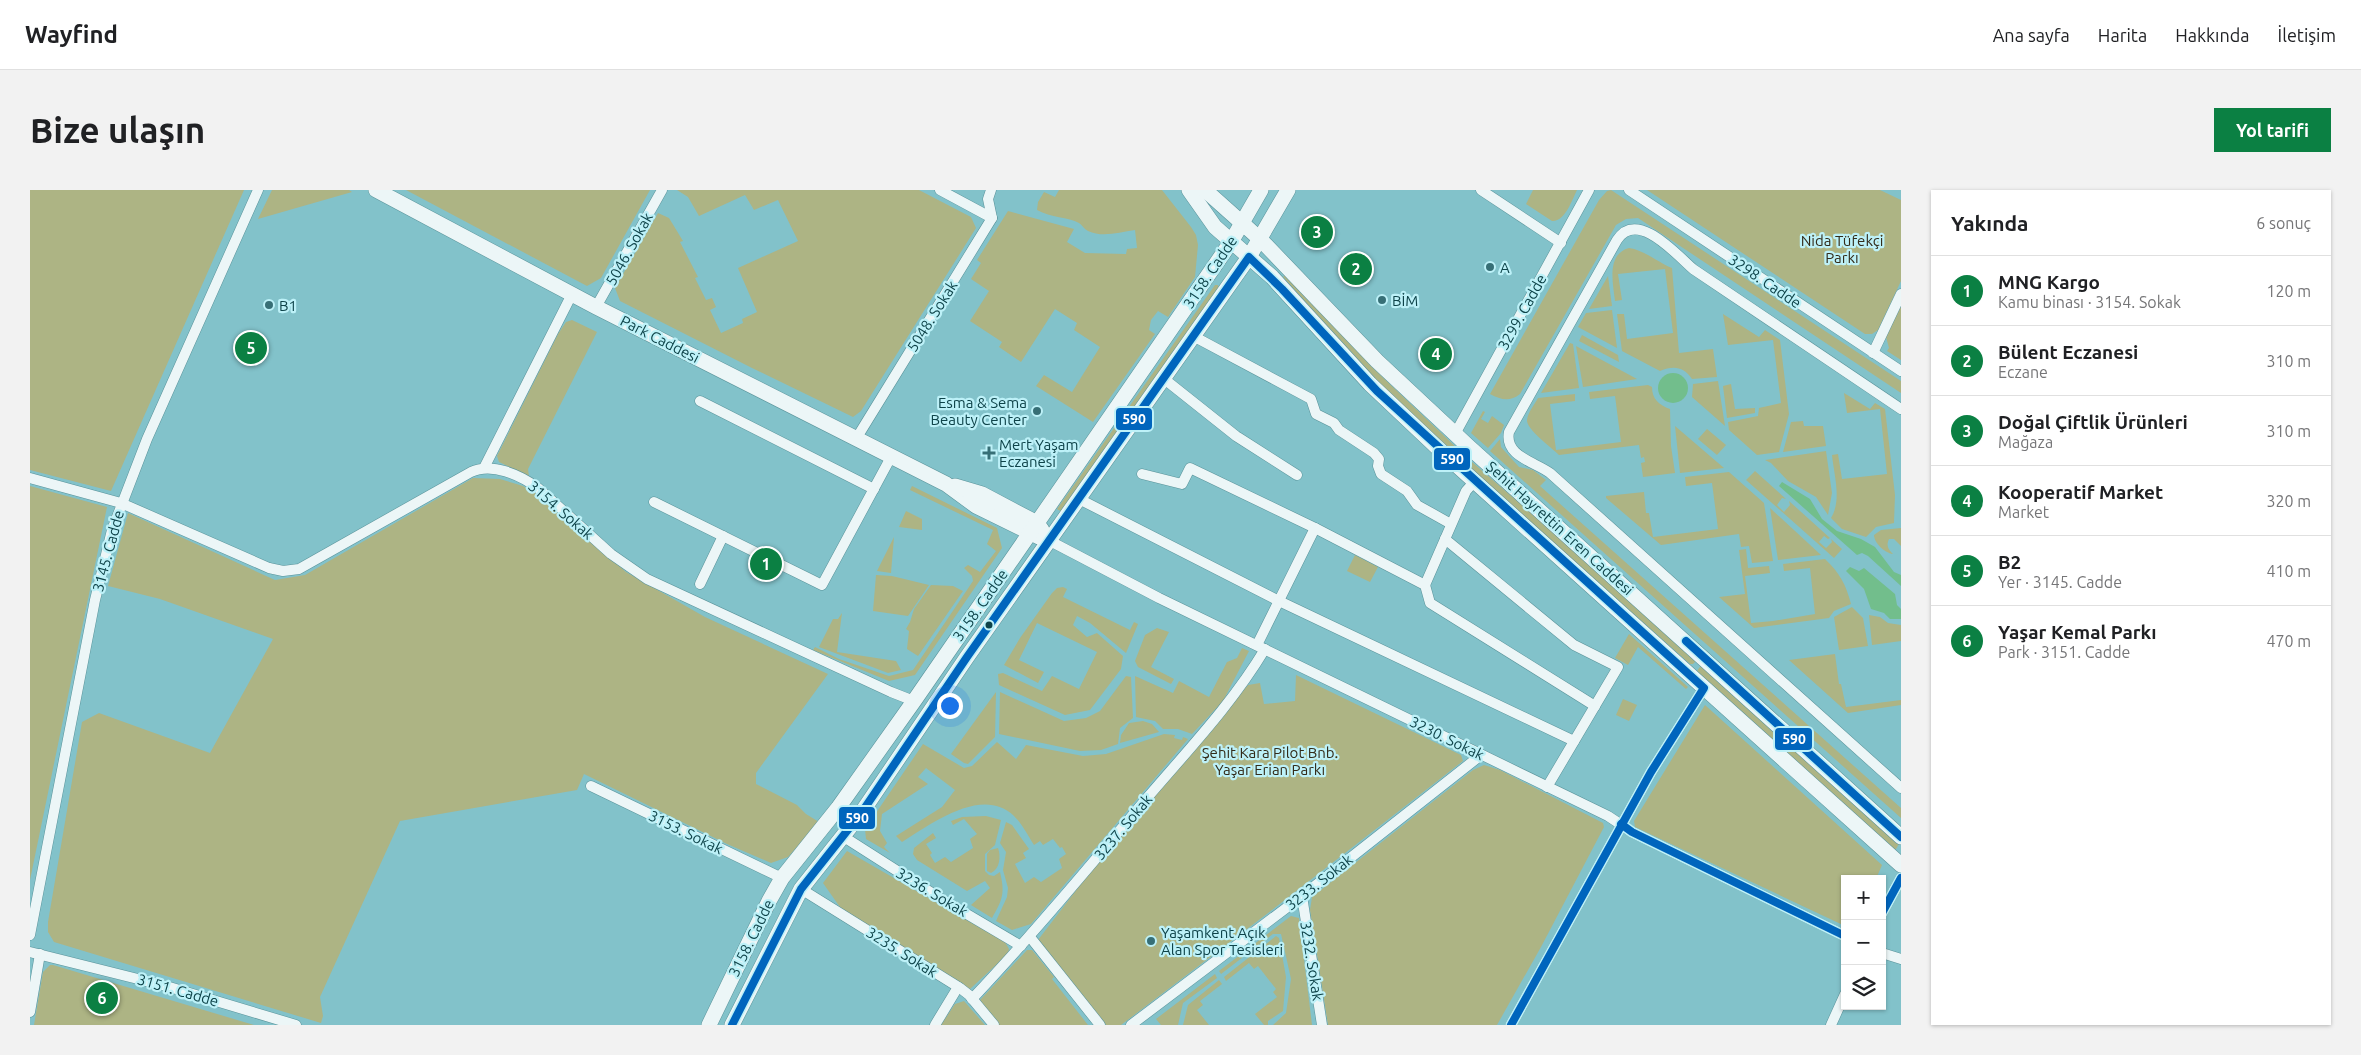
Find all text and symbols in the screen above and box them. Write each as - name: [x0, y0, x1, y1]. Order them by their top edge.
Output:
- text: Wayfind: [25, 21, 118, 48]
- text: Ana sayfa: [1993, 25, 2070, 45]
- text: Harita: [2098, 25, 2147, 45]
- text: Hakkında: [2175, 25, 2250, 45]
- text: İletişim: [2278, 25, 2336, 45]
- button: Yol tarifi: [2214, 108, 2331, 152]
- text: Bize ulaşın: [30, 110, 205, 150]
- street label: 5046. Sokak: [602, 209, 656, 288]
- text: Yakında: [1951, 211, 2028, 235]
- pin: 3: [1301, 213, 1333, 251]
- text: 6 sonuç: [2256, 214, 2311, 232]
- park label: Nida Tüfekçi Parkı: [1801, 232, 1883, 266]
- street label: 3158. Cadde: [1180, 233, 1240, 311]
- pin: 2: [1340, 250, 1372, 288]
- street label: 3298. Cadde: [1726, 251, 1804, 311]
- place label: A: [1500, 259, 1510, 276]
- marker: A: [1484, 261, 1496, 273]
- street label: 3299. Cadde: [1494, 271, 1550, 353]
- text: MNG Kargo: [1998, 271, 2100, 293]
- street label: 5048. Sokak: [903, 277, 961, 355]
- text: 1: [1962, 282, 1972, 300]
- text: 120 m: [2266, 282, 2311, 300]
- place label: BİM: [1392, 292, 1418, 309]
- text: Kamu binası · 3154. Sokak: [1998, 293, 2181, 311]
- marker: BİM: [1376, 294, 1388, 306]
- place label: B1: [279, 297, 297, 314]
- marker: B1: [263, 299, 275, 311]
- street label: Park Caddesi: [618, 312, 702, 366]
- pin: 5: [235, 329, 267, 367]
- pin: 4: [1420, 335, 1452, 373]
- text: Bülent Eczanesi: [1998, 341, 2138, 363]
- text: 2: [1962, 352, 1972, 370]
- text: 310 m: [2266, 352, 2311, 370]
- text: Eczane: [1998, 363, 2048, 381]
- place label: Esma & Sema Beauty Center: [930, 394, 1027, 428]
- marker: Esma & Sema Beauty Center: [1031, 405, 1043, 417]
- line badge: 590: [1115, 407, 1153, 431]
- text: 590: [1122, 411, 1146, 427]
- text: Doğal Çiftlik Ürünleri: [1998, 411, 2188, 433]
- text: 3: [1962, 422, 1972, 440]
- text: 310 m: [2266, 422, 2311, 440]
- text: Mağaza: [1998, 433, 2053, 451]
- place label: Mert Yaşam Eczanesi: [999, 436, 1078, 470]
- marker: Mert Yaşam Eczanesi: [983, 447, 995, 459]
- line badge: 590: [1433, 447, 1471, 471]
- text: 590: [1440, 451, 1464, 467]
- street label: Şehit Hayrettin Eren Caddesi: [1483, 458, 1637, 598]
- street label: 3154. Sokak: [525, 477, 597, 543]
- text: Kooperatif Market: [1998, 481, 2163, 503]
- text: 4: [1962, 492, 1972, 510]
- text: 320 m: [2266, 492, 2311, 510]
- text: Market: [1998, 503, 2049, 521]
- street label: 3145. Cadde: [89, 508, 127, 594]
- pin: 1: [750, 545, 782, 583]
- text: B2: [1998, 551, 2021, 573]
- text: 5: [1962, 562, 1972, 580]
- text: 410 m: [2266, 562, 2311, 580]
- street label: 3158. Cadde: [949, 566, 1011, 644]
- text: Yer · 3145. Cadde: [1998, 573, 2122, 591]
- unlabelled marker: [984, 620, 994, 630]
- text: Yaşar Kemal Parkı: [1998, 621, 2157, 643]
- text: 6: [1962, 632, 1972, 650]
- text: 470 m: [2266, 632, 2311, 650]
- text: Park · 3151. Cadde: [1998, 643, 2130, 661]
- your location: [937, 693, 963, 719]
- street label: 3230. Sokak: [1407, 713, 1487, 763]
- line badge: 590: [1774, 727, 1813, 751]
- text: 590: [1782, 731, 1806, 747]
- park label: Şehit Kara Pilot Bnb. Yaşar Erian Parkı: [1202, 744, 1338, 778]
- street label: 3237. Sokak: [1091, 790, 1156, 863]
- line badge: 590: [838, 806, 876, 830]
- street label: 3153. Sokak: [646, 807, 726, 857]
- text: 590: [845, 810, 869, 826]
- street label: 3233. Sokak: [1282, 850, 1356, 913]
- street label: 3236. Sokak: [893, 864, 971, 920]
- map controls: [1841, 875, 1886, 1010]
- button: +: [1841, 875, 1886, 920]
- street label: 3158. Cadde: [725, 897, 777, 979]
- street label: 3232. Sokak: [1297, 920, 1327, 1002]
- button: −: [1841, 920, 1886, 965]
- street label: 3235. Sokak: [863, 923, 941, 981]
- place label: Yaşamkent Açık Alan Spor Tesisleri: [1161, 924, 1283, 958]
- marker: Yaşamkent Açık Alan Spor Tesisleri: [1145, 935, 1157, 947]
- button: layers: [1841, 965, 1886, 1010]
- street label: 3151. Cadde: [135, 970, 221, 1010]
- pin: 6: [86, 979, 118, 1017]

